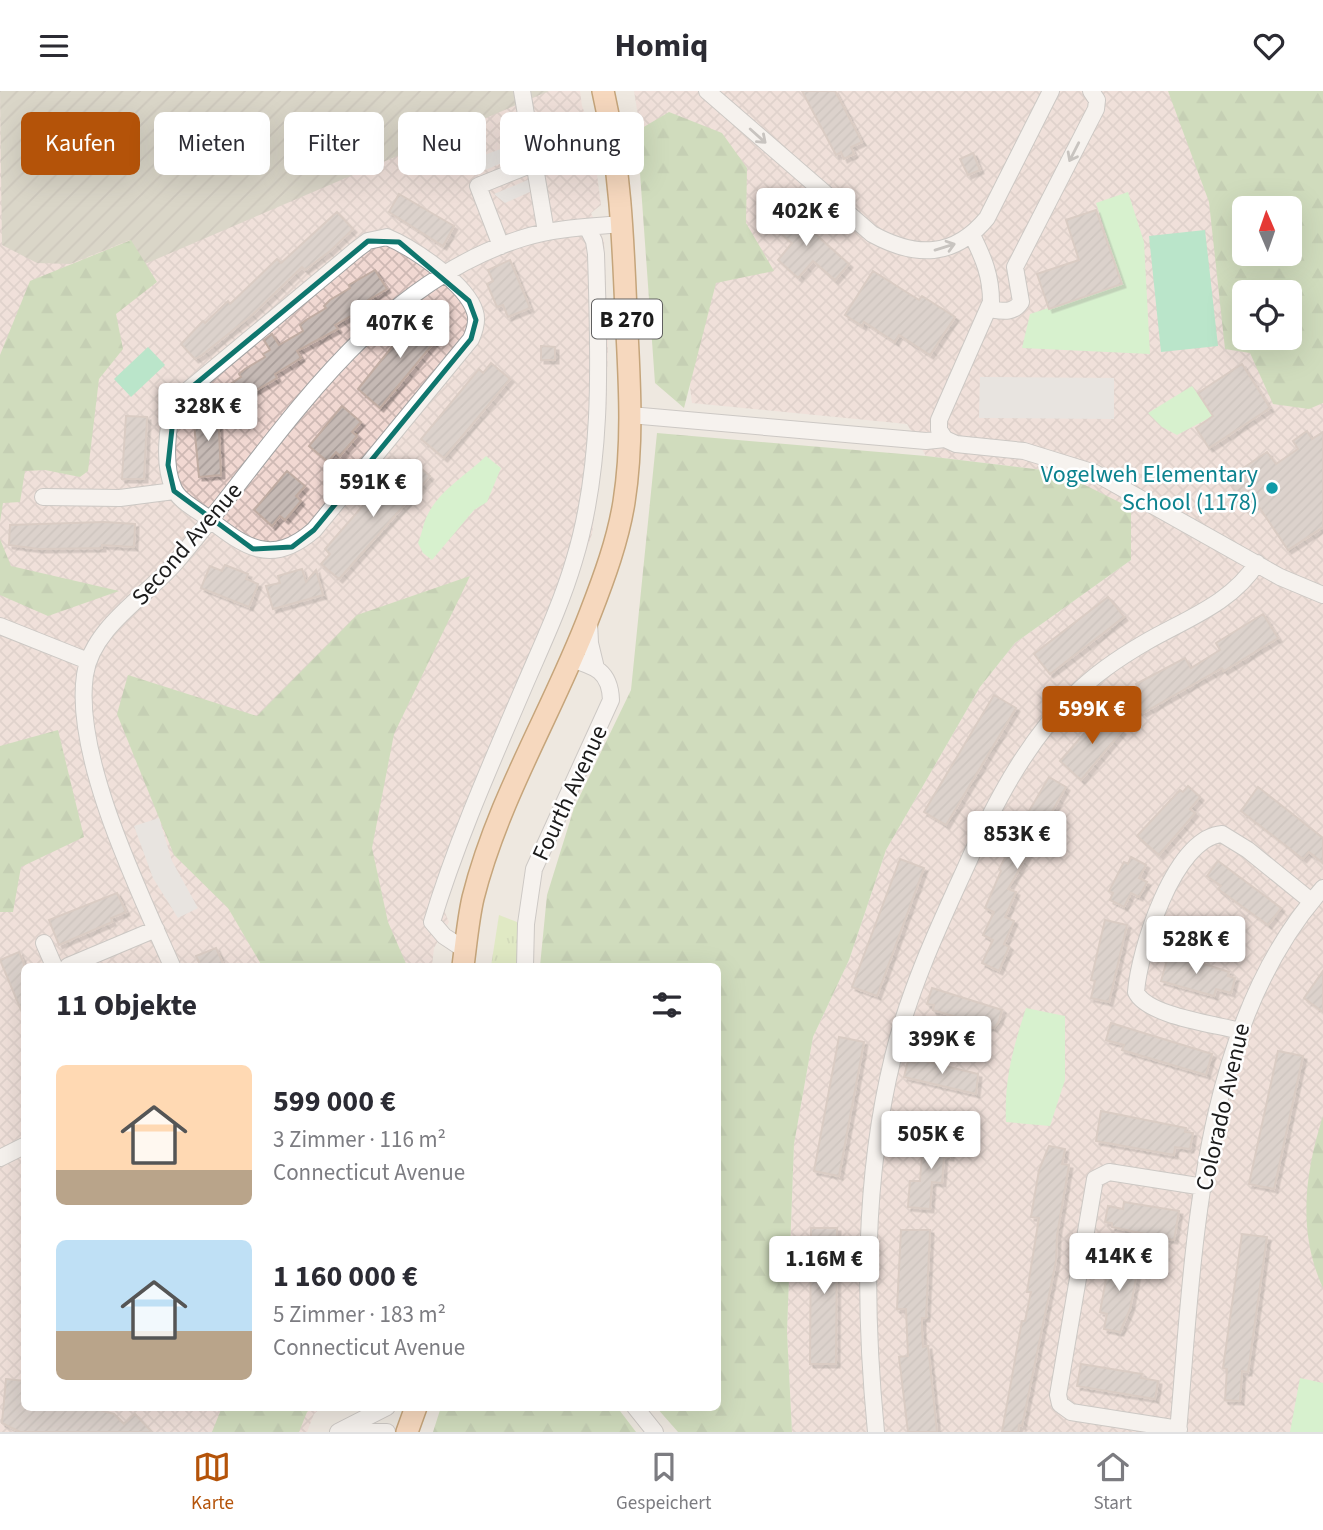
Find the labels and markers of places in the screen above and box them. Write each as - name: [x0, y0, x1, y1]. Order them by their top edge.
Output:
- pin: 402K €: [749, 188, 863, 248]
- pin: 407K €: [343, 301, 457, 360]
- pin: 328K €: [151, 383, 265, 443]
- place label: Vogelweh Elementary School (1178): [1041, 457, 1258, 520]
- pin: 591K €: [316, 459, 430, 519]
- marker: Vogelweh Elementary School (1178): [1264, 480, 1280, 496]
- pin: 599K €: [1035, 687, 1149, 746]
- pin: 853K €: [960, 811, 1074, 871]
- pin: 528K €: [1139, 917, 1253, 976]
- pin: 399K €: [885, 1017, 999, 1076]
- pin: 505K €: [874, 1111, 988, 1171]
- pin: 414K €: [1062, 1233, 1176, 1293]
- pin: 1.16M €: [759, 1237, 889, 1296]

